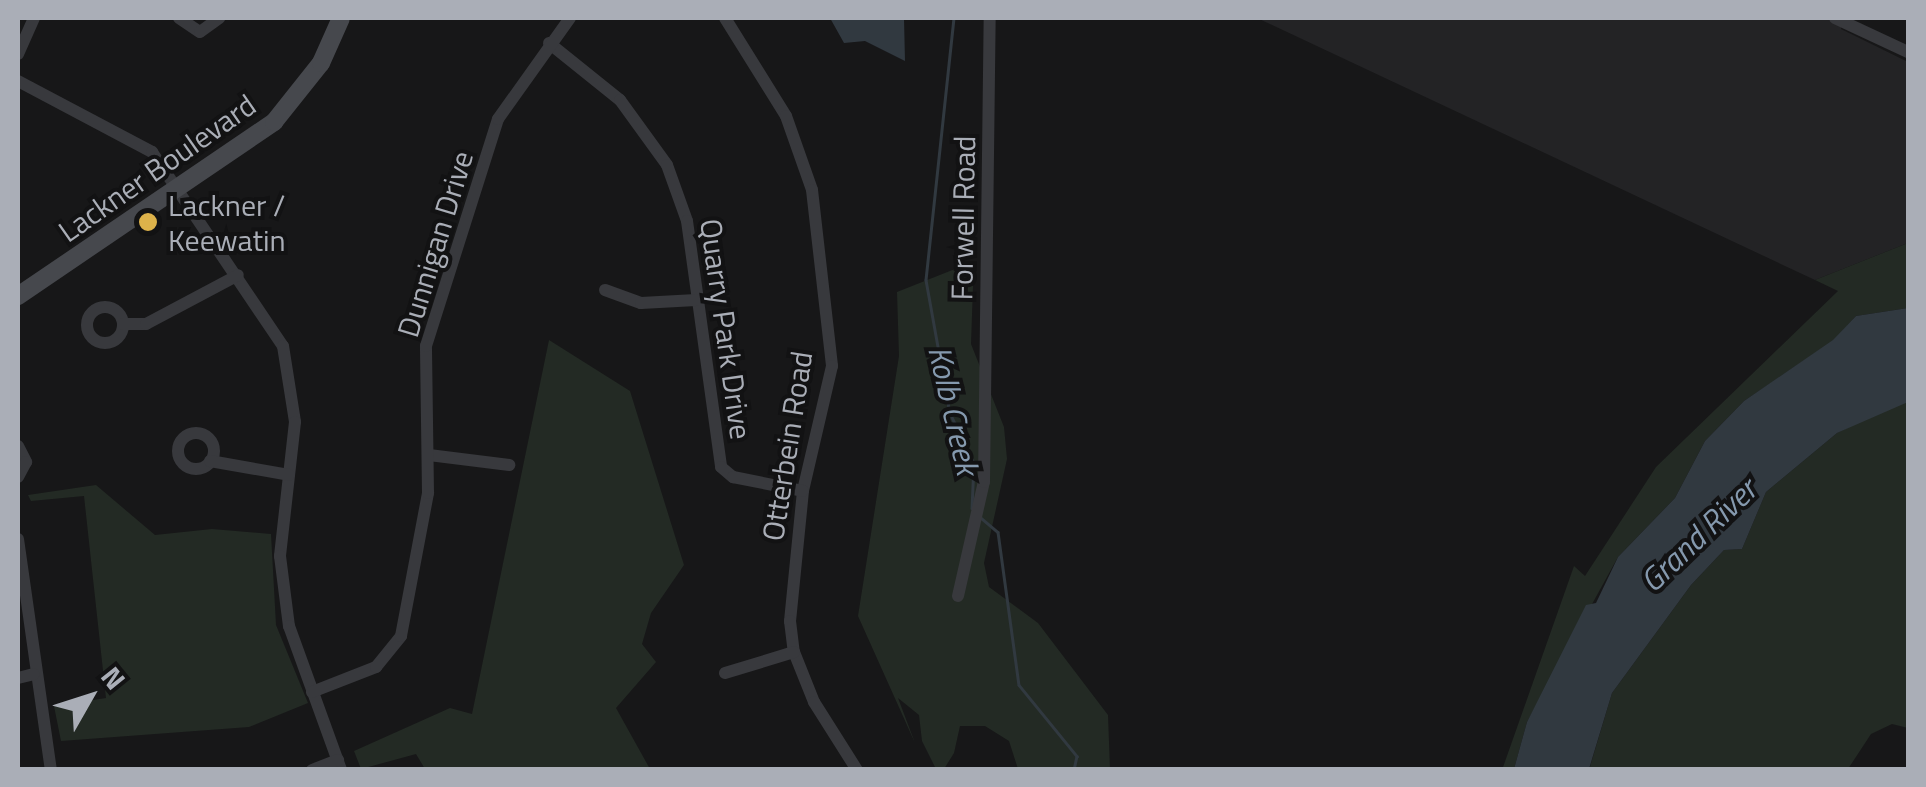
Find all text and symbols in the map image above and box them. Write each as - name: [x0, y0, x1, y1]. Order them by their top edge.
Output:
- street label: Lackner Boulevard: [52, 87, 262, 249]
- street label: Forwell Road: [944, 135, 982, 301]
- street label: Dunnigan Drive: [390, 147, 480, 341]
- place label: Lackner / Keewatin: [168, 187, 286, 258]
- marker: Lackner / Keewatin: [137, 211, 159, 233]
- street label: Quarry Park Drive: [693, 216, 759, 442]
- water label: Kolb Creek: [921, 342, 987, 478]
- street label: Otterbein Road: [754, 349, 820, 543]
- water label: Grand River: [1632, 470, 1764, 600]
- north arrow: [40, 647, 140, 747]
- text: N: [91, 657, 137, 699]

